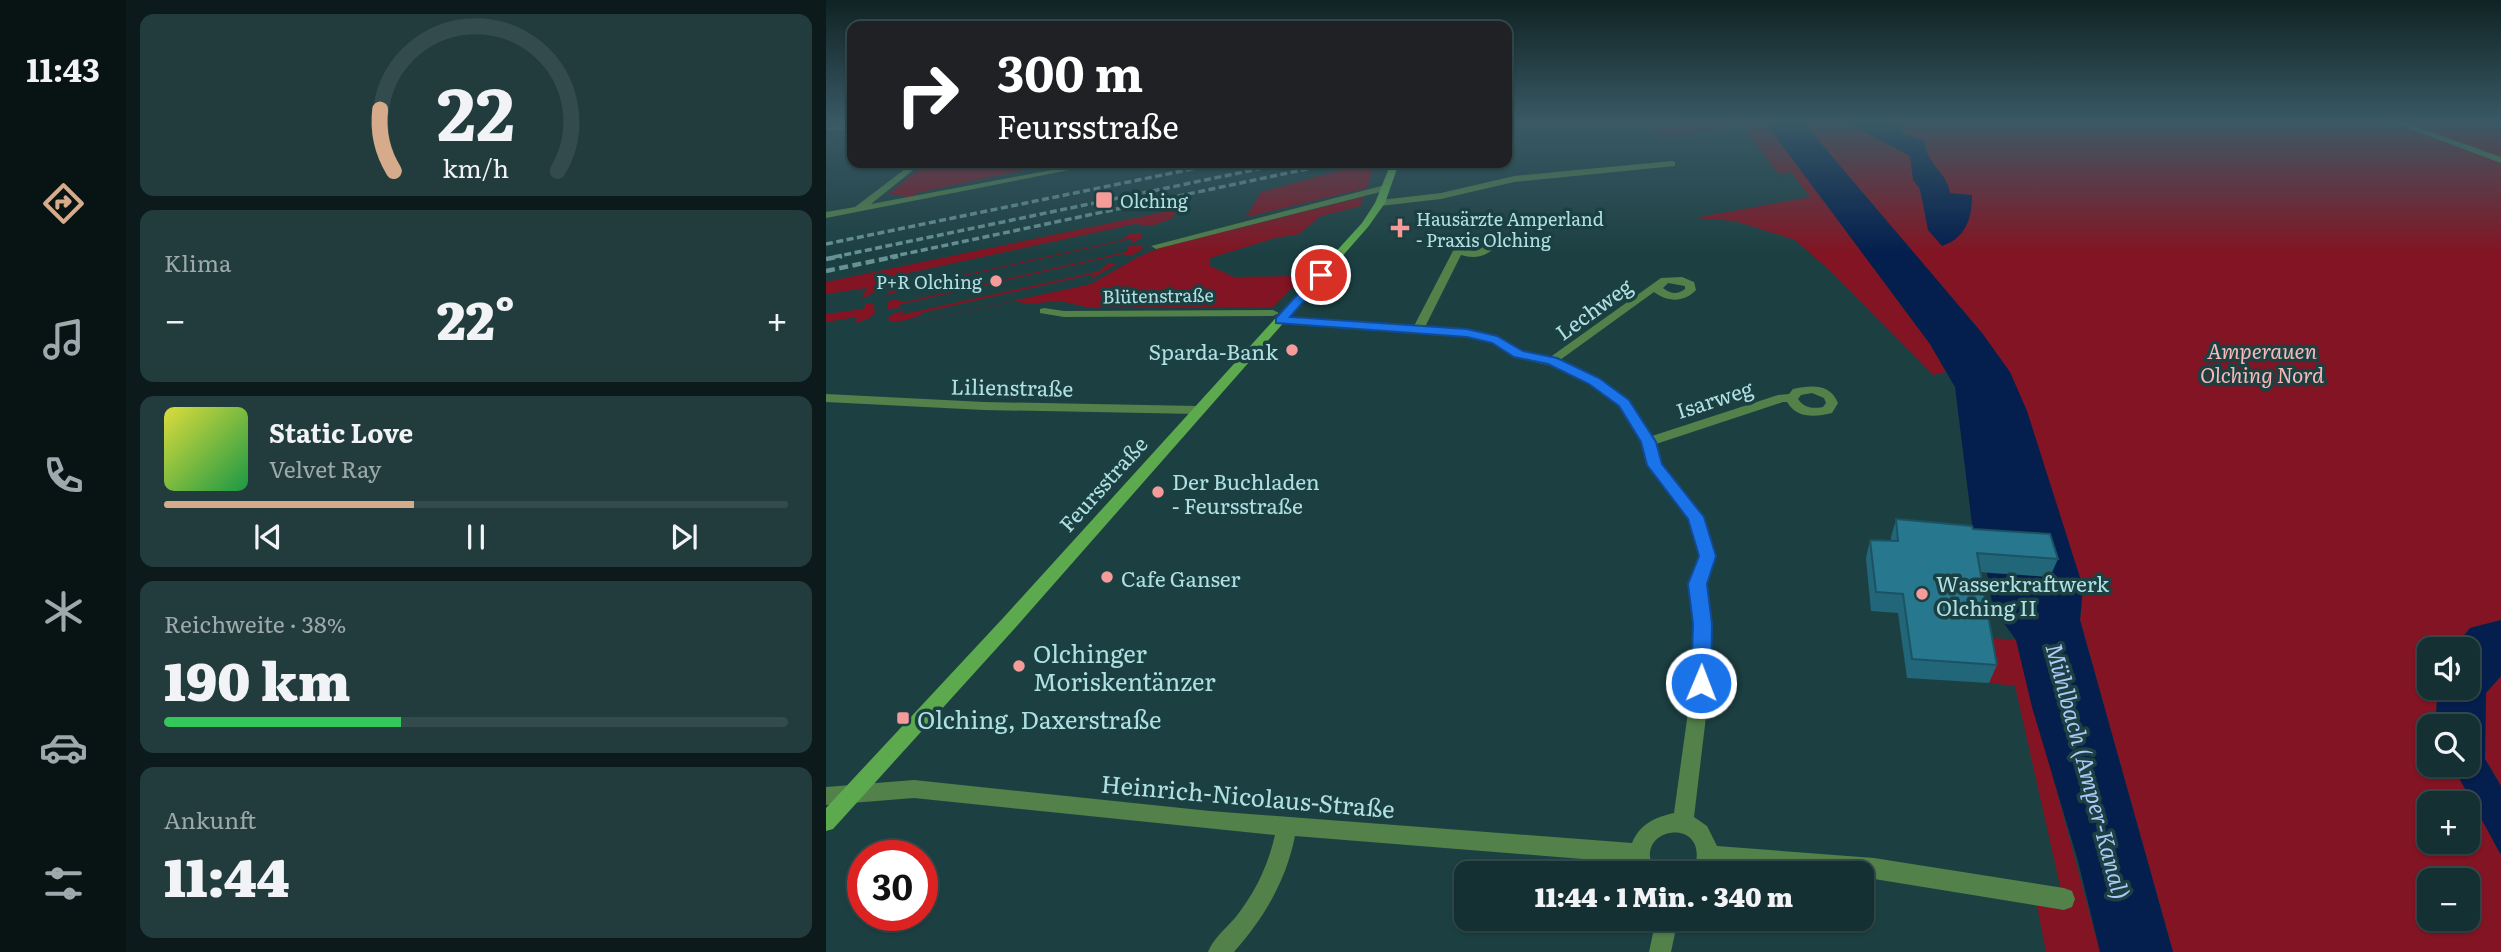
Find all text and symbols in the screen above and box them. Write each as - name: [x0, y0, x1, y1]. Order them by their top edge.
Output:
- text: 300 m: [997, 34, 1143, 107]
- text: 11:43: [26, 44, 100, 92]
- icon: right: [882, 49, 973, 140]
- text: 22: [437, 55, 515, 163]
- text: Feursstraße: [997, 101, 1179, 149]
- text: km/h: [443, 149, 509, 186]
- icon: directions: [39, 179, 88, 228]
- place label: Olching: [1120, 187, 1189, 214]
- marker: Olching: [1094, 190, 1114, 210]
- place label: Hausärzte Amperland - Praxis Olching: [1416, 205, 1604, 253]
- marker: Hausärzte Amperland - Praxis Olching: [1390, 218, 1410, 238]
- text: Klima: [164, 245, 231, 279]
- pin: [1291, 245, 1351, 305]
- icon: arrive: [1302, 256, 1340, 294]
- place label: P+R Olching: [876, 268, 983, 295]
- street label: Lechweg: [1548, 269, 1638, 346]
- marker: P+R Olching: [988, 273, 1004, 289]
- text: 22°: [437, 279, 515, 356]
- street label: Blütenstraße: [1102, 281, 1214, 309]
- text: −: [164, 289, 186, 346]
- text: +: [766, 289, 788, 346]
- icon: music: [39, 315, 88, 364]
- park label: Amperauen Olching Nord: [2200, 334, 2324, 389]
- place label: Sparda-Bank: [1148, 335, 1278, 366]
- marker: Sparda-Bank: [1284, 342, 1300, 358]
- street label: Lilienstraße: [950, 369, 1074, 403]
- street label: Isarweg: [1671, 371, 1757, 425]
- text: Static Love: [269, 412, 413, 451]
- street label: Feursstraße: [1051, 428, 1153, 538]
- icon: phone: [39, 451, 88, 500]
- text: Velvet Ray: [269, 451, 381, 485]
- place label: Der Buchladen - Feursstraße: [1172, 465, 1320, 520]
- marker: Der Buchladen - Feursstraße: [1150, 484, 1166, 500]
- icon: previous: [249, 518, 287, 556]
- icon: pause: [457, 518, 495, 556]
- icon: next: [665, 518, 703, 556]
- place label: Cafe Ganser: [1121, 562, 1241, 593]
- place label: Wasserkraftwerk Olching II: [1936, 567, 2109, 622]
- marker: Cafe Ganser: [1099, 569, 1115, 585]
- marker: Wasserkraftwerk Olching II: [1914, 586, 1930, 602]
- icon: climate: [39, 587, 88, 636]
- text: Reichweite · 38%: [164, 606, 346, 640]
- place label: Olchinger Moriskentänzer: [1033, 635, 1216, 698]
- map controls: [2417, 637, 2480, 931]
- button: sound: [2417, 637, 2480, 700]
- water label: Mühlbach (Amper-Kanal): [2038, 639, 2140, 903]
- text: 190 km: [164, 640, 350, 717]
- position arrow: [1664, 646, 1738, 720]
- marker: Olchinger Moriskentänzer: [1011, 658, 1027, 674]
- place label: Olching, Daxerstraße: [917, 701, 1161, 736]
- marker: Olching, Daxerstraße: [895, 710, 911, 726]
- button: search: [2417, 714, 2480, 777]
- icon: car: [39, 723, 88, 772]
- street label: Heinrich-Nicolaus-Straße: [1100, 765, 1396, 825]
- button: +: [2417, 791, 2480, 854]
- text: Ankunft: [164, 802, 256, 836]
- text: 11:44: [164, 836, 289, 913]
- speed limit sign: 30: [847, 840, 938, 931]
- icon: filters: [39, 859, 88, 908]
- button: −: [2417, 868, 2480, 931]
- text: 11:44 · 1 Min. · 340 m: [1535, 876, 1793, 915]

